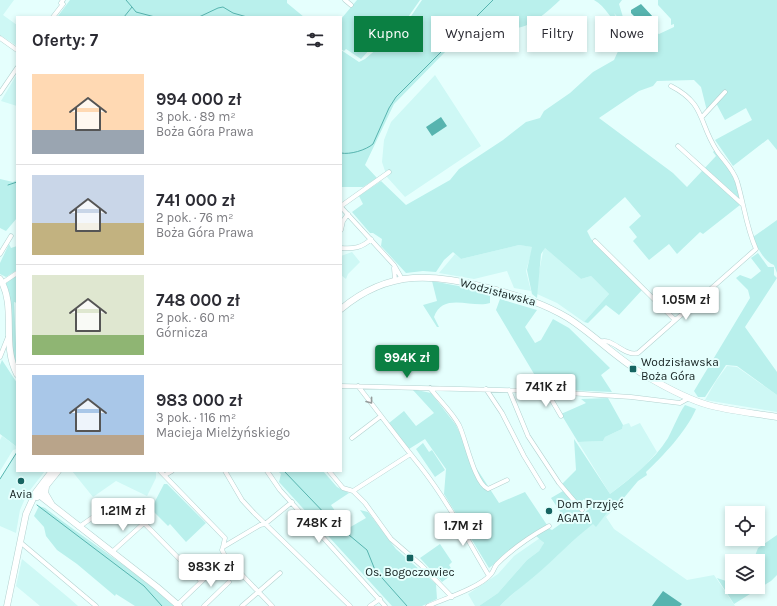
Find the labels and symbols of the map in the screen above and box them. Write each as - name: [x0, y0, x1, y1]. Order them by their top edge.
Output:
- street label: Wodzisławska: [459, 275, 537, 309]
- pin: 1.05M zł: [645, 287, 727, 321]
- pin: 994K zł: [370, 345, 444, 379]
- place label: Wodzisławska Boża Góra: [641, 355, 719, 383]
- marker: Wodzisławska Boża Góra: [628, 364, 638, 374]
- pin: 741K zł: [509, 374, 583, 408]
- one-way arrow: [365, 397, 373, 404]
- marker: Avia: [16, 476, 26, 486]
- place label: Avia: [10, 487, 32, 501]
- place label: Dom Przyjęć AGATA: [557, 497, 624, 525]
- pin: 1.21M zł: [82, 498, 164, 532]
- marker: Dom Przyjęć AGATA: [544, 506, 554, 516]
- pin: 748K zł: [282, 510, 356, 544]
- pin: 1.7M zł: [426, 513, 500, 547]
- marker: Os. Bogoczowiec: [405, 553, 415, 563]
- pin: 983K zł: [174, 554, 248, 588]
- place label: Os. Bogoczowiec: [365, 565, 455, 579]

